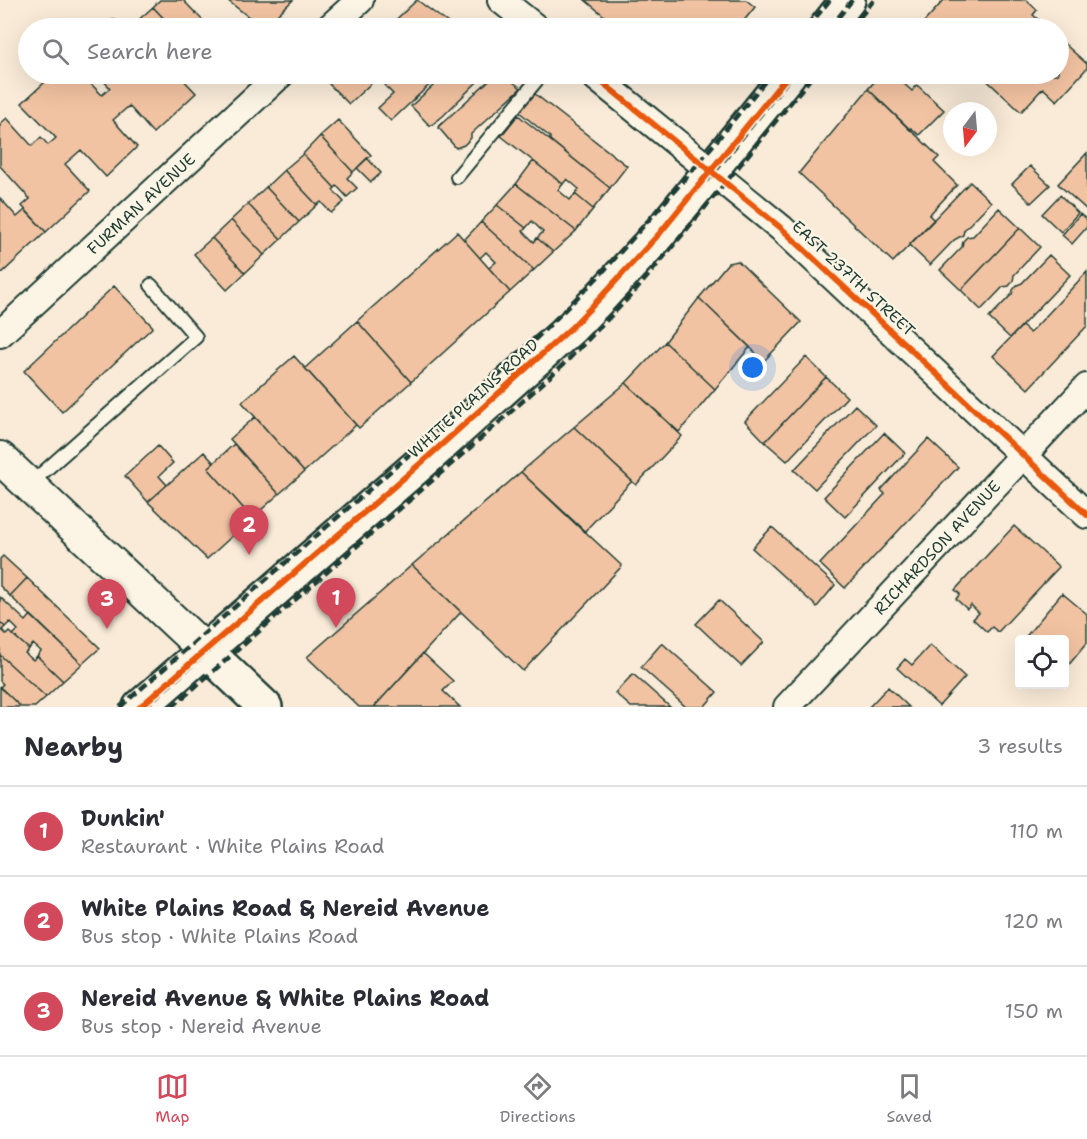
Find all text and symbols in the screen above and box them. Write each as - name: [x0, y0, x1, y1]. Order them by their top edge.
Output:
- search box: [18, 18, 1069, 84]
- icon: search: [39, 35, 72, 68]
- text: Search here: [87, 37, 213, 66]
- north arrow: [943, 102, 997, 156]
- street label: FURMAN AVENUE: [83, 149, 200, 259]
- street label: EAST 237TH STREET: [788, 216, 920, 341]
- street label: WHITE PLAINS ROAD: [404, 334, 543, 463]
- your location: [738, 353, 767, 382]
- street label: RICHARDSON AVENUE: [869, 476, 1005, 619]
- pin: 2: [230, 506, 268, 555]
- pin: 1: [316, 578, 356, 628]
- pin: 3: [88, 580, 126, 629]
- map controls: [1015, 635, 1069, 689]
- button: locate: [1015, 635, 1069, 689]
- text: Nearby: [24, 729, 123, 764]
- text: 3 results: [977, 733, 1063, 759]
- text: Dunkin': [81, 804, 165, 833]
- text: 1: [39, 818, 48, 844]
- text: 110 m: [1009, 818, 1063, 844]
- text: Restaurant · White Plains Road: [81, 833, 384, 859]
- text: White Plains Road & Nereid Avenue: [81, 894, 490, 923]
- text: 2: [37, 908, 51, 934]
- text: 120 m: [1004, 908, 1063, 934]
- text: Bus stop · White Plains Road: [81, 923, 358, 949]
- text: Nereid Avenue & White Plains Road: [81, 984, 490, 1013]
- text: 3: [37, 998, 51, 1024]
- text: 150 m: [1005, 998, 1063, 1024]
- text: Bus stop · Nereid Avenue: [81, 1013, 322, 1039]
- tab: Map: [155, 1070, 189, 1127]
- tab: Directions: [500, 1070, 576, 1127]
- tab: Saved: [886, 1070, 932, 1127]

